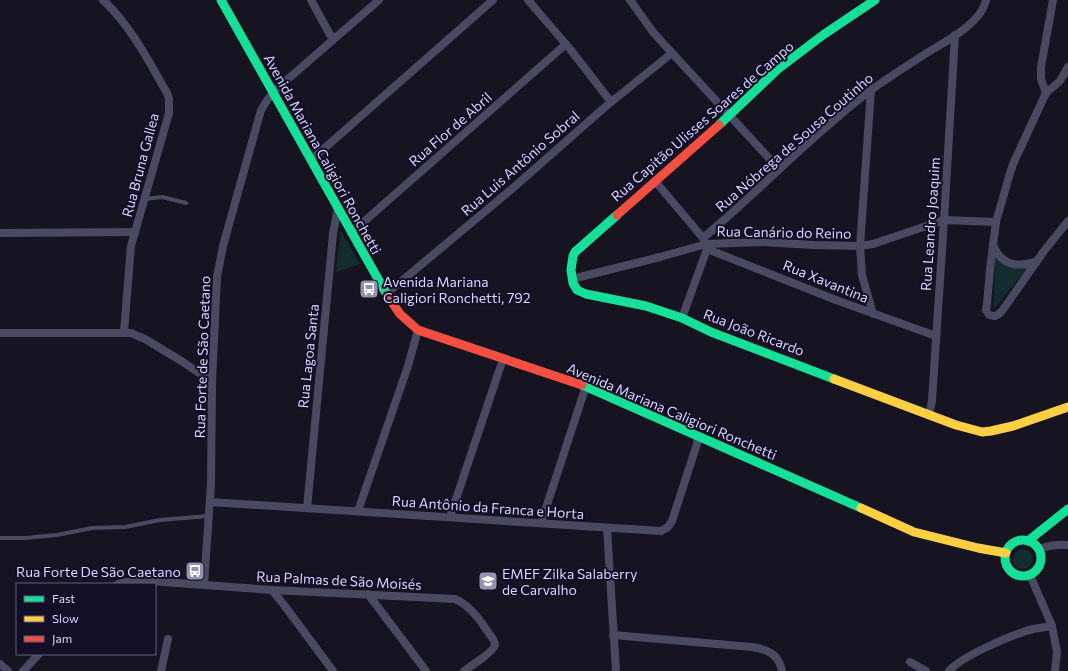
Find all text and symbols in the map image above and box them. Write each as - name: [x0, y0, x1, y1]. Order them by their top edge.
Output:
- street label: Rua Capitão Ulisses Soares de Campo: [607, 37, 797, 205]
- street label: Avenida Mariana Caligiori Ronchetti: [261, 51, 385, 257]
- street label: Rua Nóbrega de Sousa Coutinho: [712, 69, 876, 215]
- street label: Rua Flor de Abril: [405, 88, 495, 170]
- street label: Rua Luis Antônio Sobral: [457, 107, 583, 219]
- street label: Rua Bruna Gallea: [118, 111, 162, 219]
- street label: Rua Leandro Joaquim: [917, 157, 943, 291]
- street label: Rua Canário do Reino: [716, 222, 852, 242]
- street label: Rua Xavantina: [781, 256, 871, 306]
- place label: Avenida Mariana Caligiori Ronchetti, 792: [383, 273, 531, 306]
- street label: Rua Forte de São Caetano: [191, 275, 213, 439]
- bus stop icon: Avenida Mariana Caligiori Ronchetti, 792: [358, 278, 380, 300]
- street label: Rua Lagoa Santa: [294, 303, 322, 409]
- street label: Rua João Ricardo: [701, 305, 807, 359]
- street label: Avenida Mariana Caligiori Ronchetti: [564, 359, 780, 463]
- street label: Rua Antônio da Franca e Horta: [391, 492, 585, 522]
- bus stop icon: Rua Forte De São Caetano: [184, 560, 206, 582]
- place label: Rua Forte De São Caetano: [16, 563, 181, 580]
- place label: EMEF Zilka Salaberry de Carvalho: [502, 565, 637, 598]
- street label: Rua Palmas de São Moisés: [256, 567, 422, 593]
- school or university icon: EMEF Zilka Salaberry de Carvalho: [477, 570, 499, 592]
- legend: [16, 583, 156, 655]
- text: Fast: [52, 591, 75, 605]
- text: Slow: [52, 611, 79, 625]
- text: Jam: [52, 631, 72, 646]

